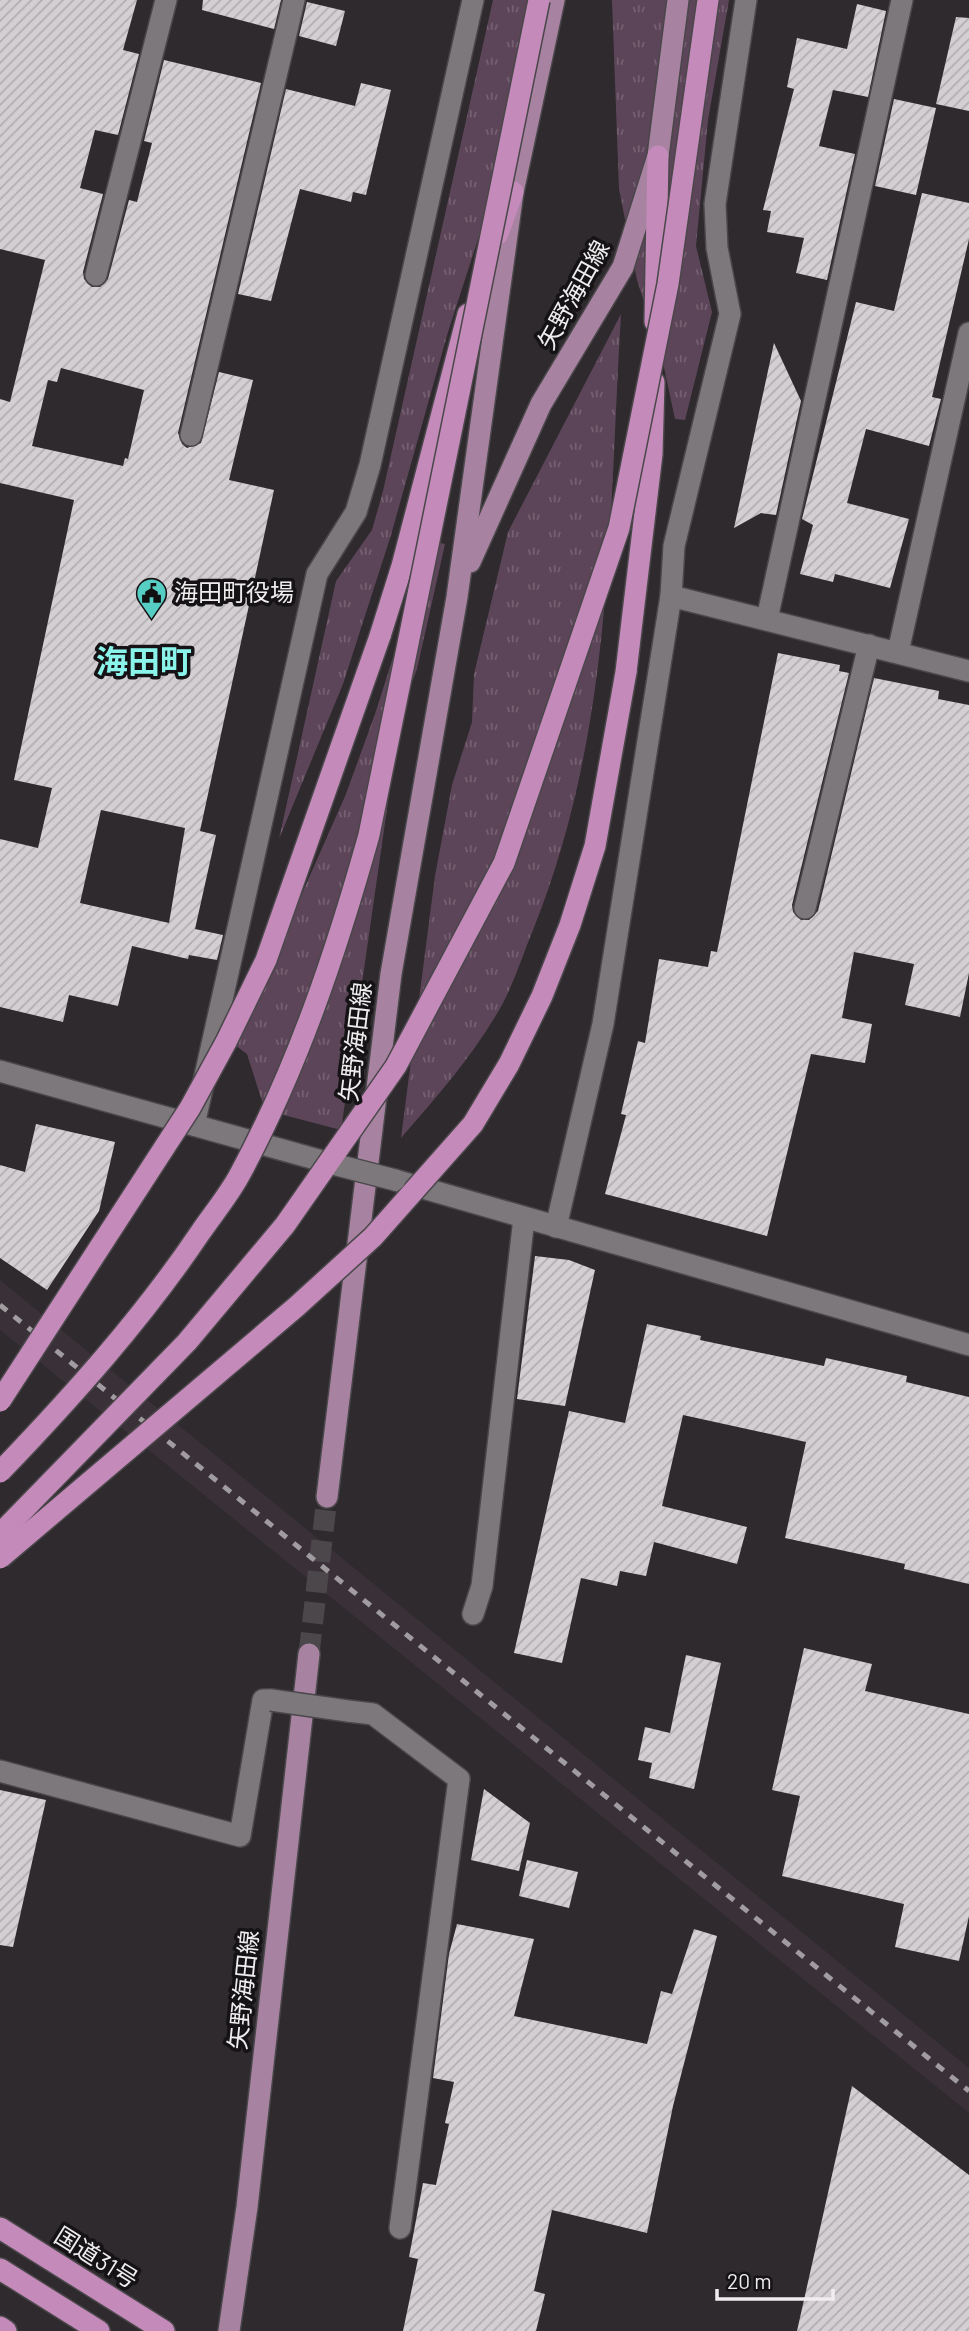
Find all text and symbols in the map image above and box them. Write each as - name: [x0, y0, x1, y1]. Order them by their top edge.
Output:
- street label: 矢野海田線: [531, 235, 614, 354]
- public building icon: 海田町役場: [134, 576, 168, 620]
- place label: 海田町役場: [174, 577, 294, 606]
- district label: 海田町: [96, 641, 192, 679]
- street label: 矢野海田線: [333, 980, 376, 1103]
- street label: 矢野海田線: [222, 1929, 263, 2051]
- street label: 国道31号: [50, 2220, 144, 2294]
- scale bar: [717, 2258, 832, 2302]
- text: 20 m: [727, 2268, 772, 2293]

